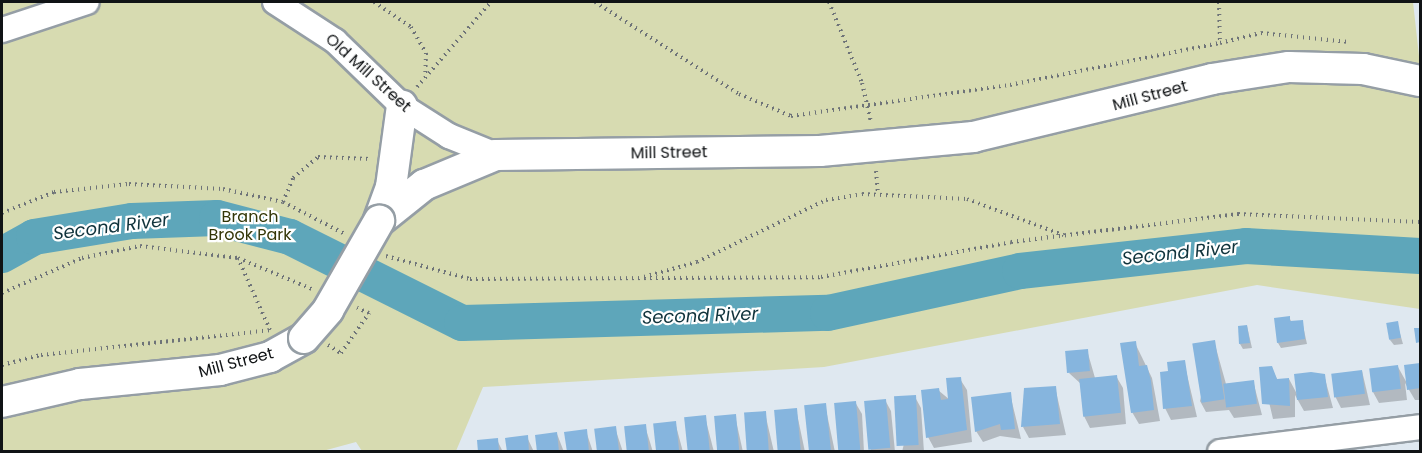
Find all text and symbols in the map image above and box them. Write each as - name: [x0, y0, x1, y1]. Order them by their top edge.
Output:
- street label: Old Mill Street: [321, 30, 415, 116]
- street label: Mill Street: [1110, 77, 1190, 115]
- street label: Mill Street: [630, 143, 708, 163]
- park label: Branch Brook Park: [208, 207, 292, 245]
- water label: Second River: [52, 209, 170, 245]
- water label: Second River: [1121, 236, 1239, 270]
- water label: Second River: [641, 303, 759, 329]
- street label: Mill Street: [196, 344, 276, 382]

